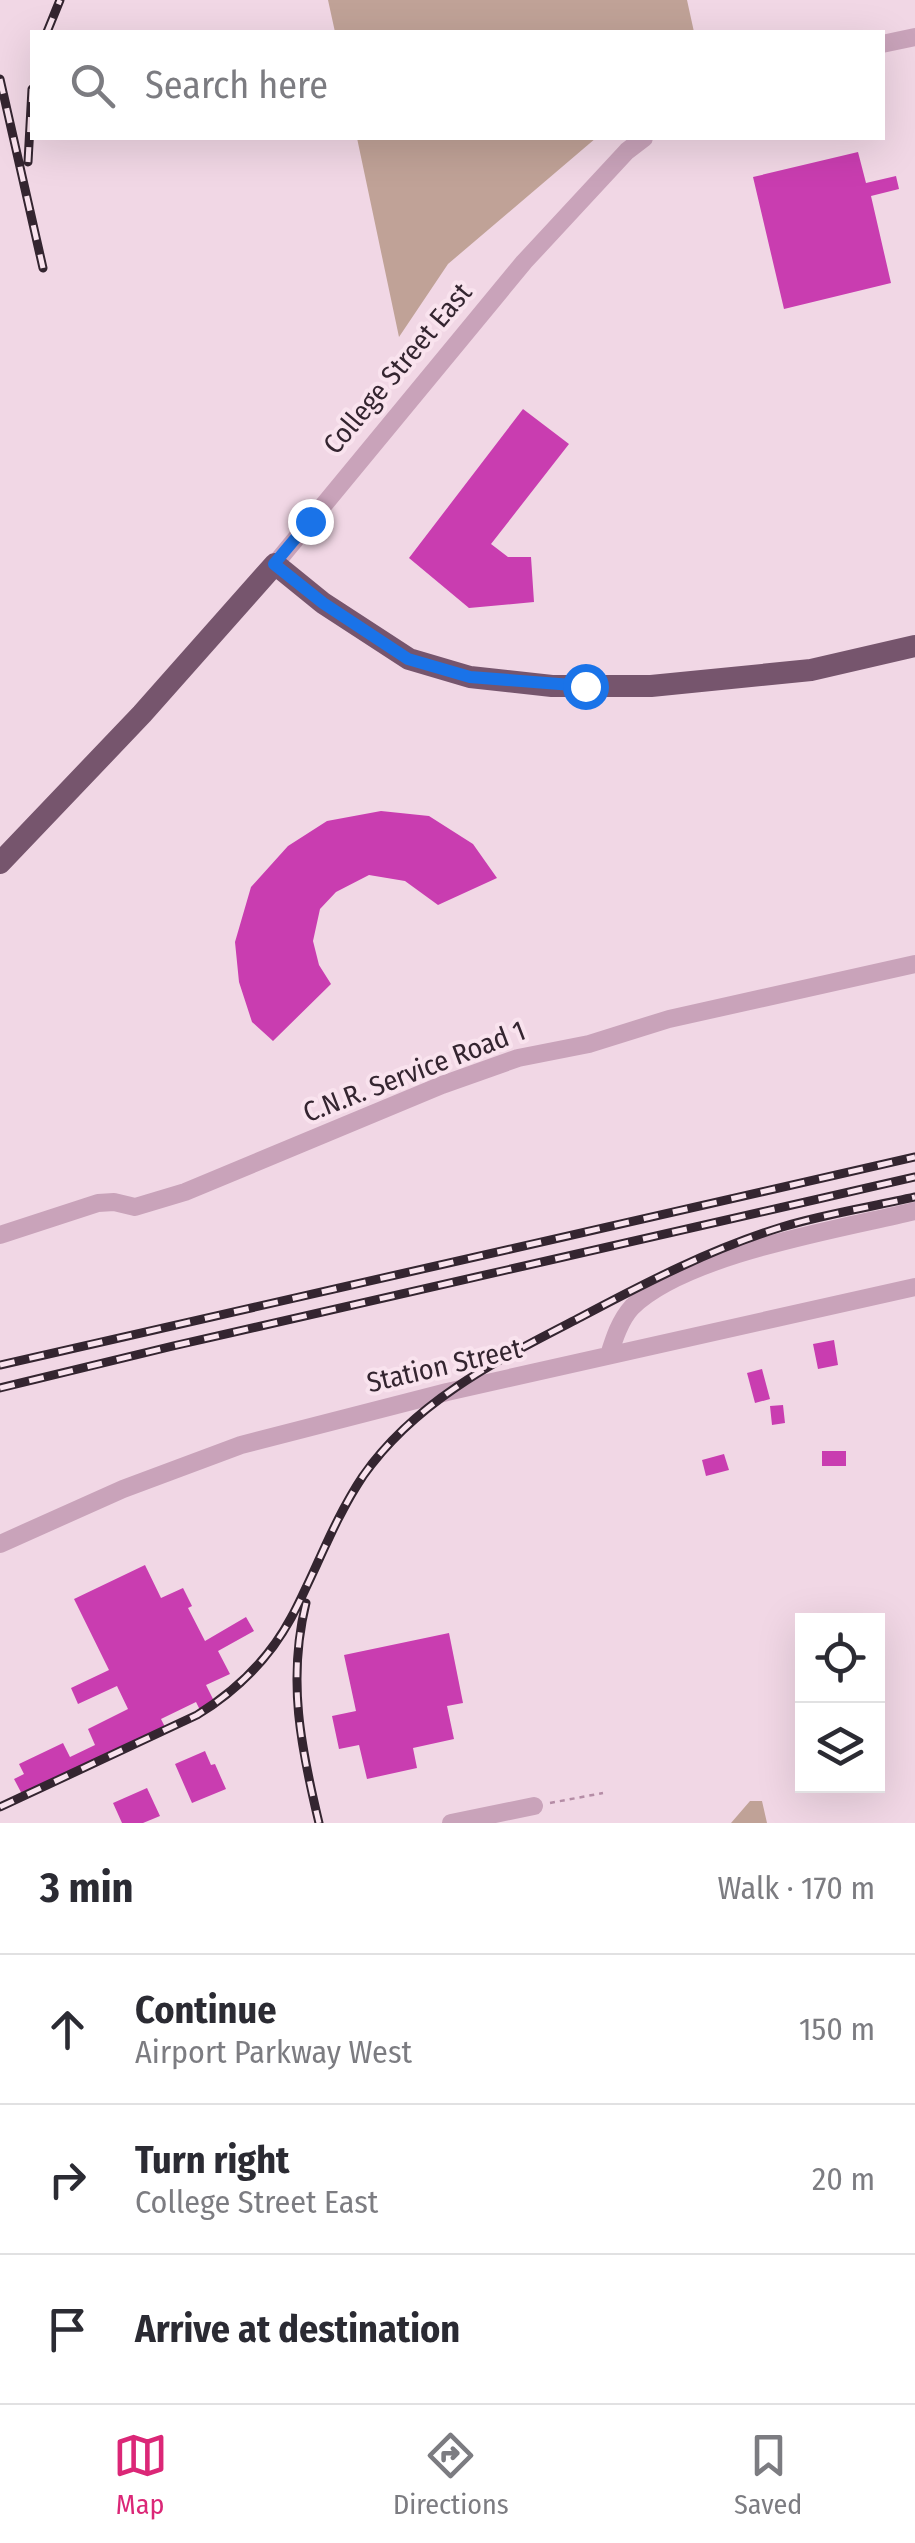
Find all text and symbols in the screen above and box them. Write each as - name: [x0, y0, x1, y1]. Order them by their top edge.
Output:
- search box: [30, 30, 885, 140]
- icon: search: [65, 58, 120, 113]
- text: Search here: [145, 62, 328, 108]
- street label: College Street East: [316, 276, 479, 460]
- route end: [288, 499, 334, 545]
- route start: [563, 664, 609, 710]
- street label: C.N.R. Service Road 1: [298, 1014, 530, 1129]
- street label: Station Street: [364, 1331, 525, 1399]
- map controls: [795, 1613, 885, 1793]
- button: locate: [795, 1613, 885, 1703]
- button: layers: [795, 1703, 885, 1793]
- text: 3 min: [40, 1863, 134, 1913]
- text: Walk · 170 m: [718, 1869, 875, 1907]
- text: Continue: [135, 1987, 276, 2033]
- icon: ahead: [40, 2002, 95, 2057]
- text: 150 m: [799, 2010, 875, 2048]
- text: Airport Parkway West: [135, 2033, 412, 2071]
- text: Turn right: [135, 2137, 289, 2183]
- icon: right: [40, 2152, 95, 2207]
- text: 20 m: [812, 2160, 875, 2198]
- text: College Street East: [135, 2183, 378, 2221]
- icon: arrive: [40, 2302, 95, 2357]
- text: Arrive at destination: [135, 2306, 460, 2352]
- tab: Map: [113, 2428, 168, 2521]
- tab: Directions: [393, 2428, 509, 2521]
- tab: Saved: [734, 2428, 802, 2521]

